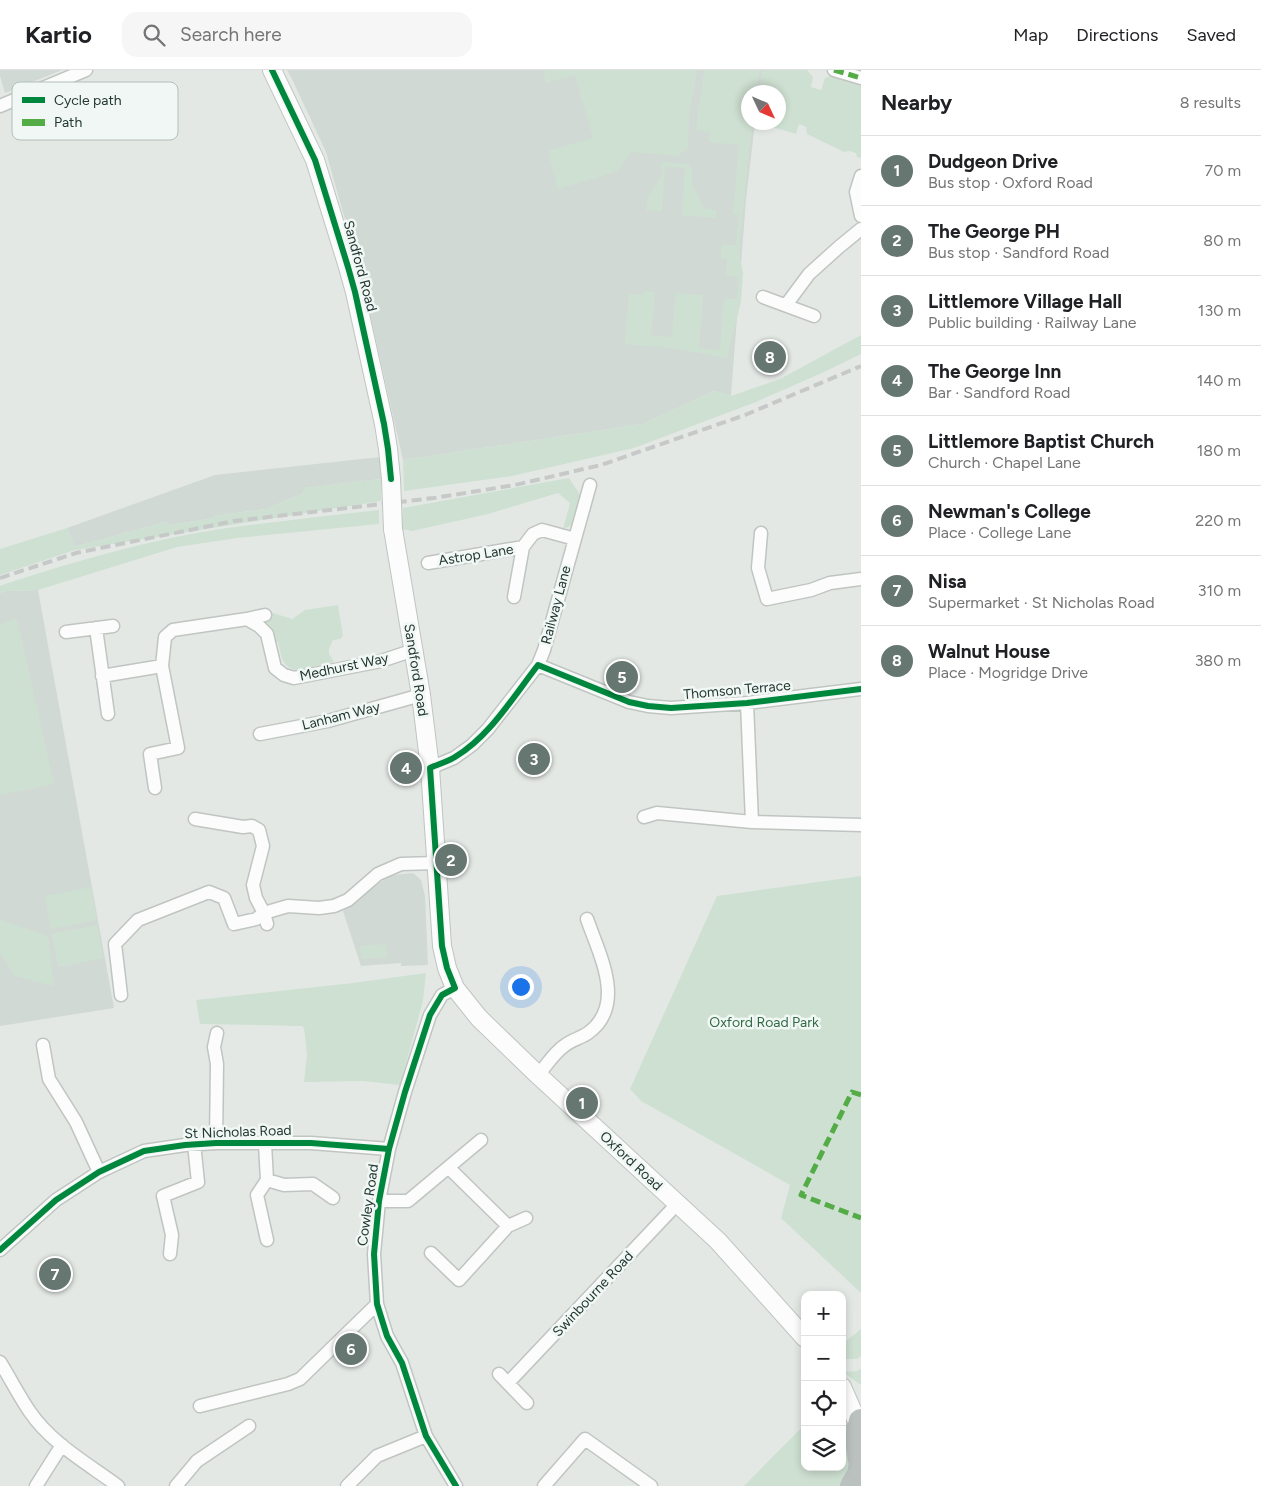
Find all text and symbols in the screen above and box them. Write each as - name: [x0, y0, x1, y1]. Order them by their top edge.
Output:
- search box: [122, 12, 472, 57]
- text: Kartio: [25, 20, 92, 49]
- icon: search: [140, 21, 168, 49]
- text: Search here: [180, 23, 282, 46]
- text: Map: [1013, 24, 1048, 46]
- text: Directions: [1076, 24, 1158, 46]
- text: Saved: [1186, 24, 1236, 46]
- legend: [12, 82, 178, 140]
- north arrow: [741, 85, 786, 130]
- text: Nearby: [881, 90, 952, 115]
- text: Cycle path: [54, 92, 122, 109]
- text: 8 results: [1180, 93, 1241, 112]
- text: Path: [54, 114, 82, 131]
- text: Dudgeon Drive: [928, 150, 1058, 173]
- text: 1: [894, 161, 900, 180]
- text: 70 m: [1205, 161, 1241, 180]
- text: Bus stop · Oxford Road: [928, 173, 1093, 192]
- street label: Sandford Road: [340, 219, 380, 313]
- text: The George PH: [928, 220, 1060, 243]
- text: 2: [892, 231, 902, 250]
- text: 80 m: [1203, 231, 1241, 250]
- text: Bus stop · Sandford Road: [928, 243, 1109, 262]
- text: Littlemore Village Hall: [928, 290, 1122, 313]
- text: 3: [893, 301, 901, 320]
- text: 130 m: [1198, 301, 1241, 320]
- text: Public building · Railway Lane: [928, 313, 1137, 332]
- pin: 8: [754, 338, 786, 376]
- text: The George Inn: [928, 360, 1061, 383]
- text: 4: [892, 371, 902, 390]
- text: 140 m: [1197, 371, 1241, 390]
- text: Bar · Sandford Road: [928, 383, 1070, 402]
- text: Littlemore Baptist Church: [928, 430, 1154, 453]
- text: 5: [892, 441, 902, 460]
- text: 180 m: [1197, 441, 1241, 460]
- text: Church · Chapel Lane: [928, 453, 1081, 472]
- text: Newman's College: [928, 500, 1091, 523]
- text: 6: [892, 511, 902, 530]
- text: 220 m: [1195, 511, 1241, 530]
- text: Place · College Lane: [928, 523, 1071, 542]
- street label: Astrop Lane: [437, 541, 515, 569]
- street label: Railway Lane: [537, 563, 575, 646]
- text: Nisa: [928, 570, 967, 593]
- text: 7: [893, 581, 901, 600]
- text: 310 m: [1198, 581, 1241, 600]
- text: Supermarket · St Nicholas Road: [928, 593, 1155, 612]
- street label: Sandford Road: [400, 622, 432, 718]
- text: Walnut House: [928, 640, 1050, 663]
- street label: Medhurst Way: [298, 649, 391, 685]
- text: 8: [892, 651, 902, 670]
- text: 380 m: [1195, 651, 1241, 670]
- pin: 5: [606, 658, 638, 696]
- text: Place · Mogridge Drive: [928, 663, 1088, 682]
- street label: Thomson Terrace: [683, 677, 792, 703]
- street label: Lanham Way: [300, 698, 382, 734]
- pin: 3: [518, 740, 550, 778]
- pin: 4: [390, 749, 422, 787]
- pin: 2: [435, 841, 467, 879]
- your location: [508, 974, 534, 1000]
- park label: Oxford Road Park: [709, 1014, 819, 1031]
- pin: 1: [566, 1084, 598, 1122]
- street label: St Nicholas Road: [184, 1122, 292, 1142]
- street label: Oxford Road: [596, 1128, 666, 1194]
- street label: Cowley Road: [354, 1163, 382, 1247]
- street label: Swinbourne Road: [549, 1248, 637, 1340]
- pin: 7: [39, 1255, 71, 1293]
- map controls: [801, 1291, 846, 1471]
- button: +: [801, 1291, 846, 1336]
- pin: 6: [335, 1330, 367, 1368]
- button: −: [801, 1336, 846, 1381]
- button: locate: [801, 1381, 846, 1426]
- button: layers: [801, 1426, 846, 1471]

